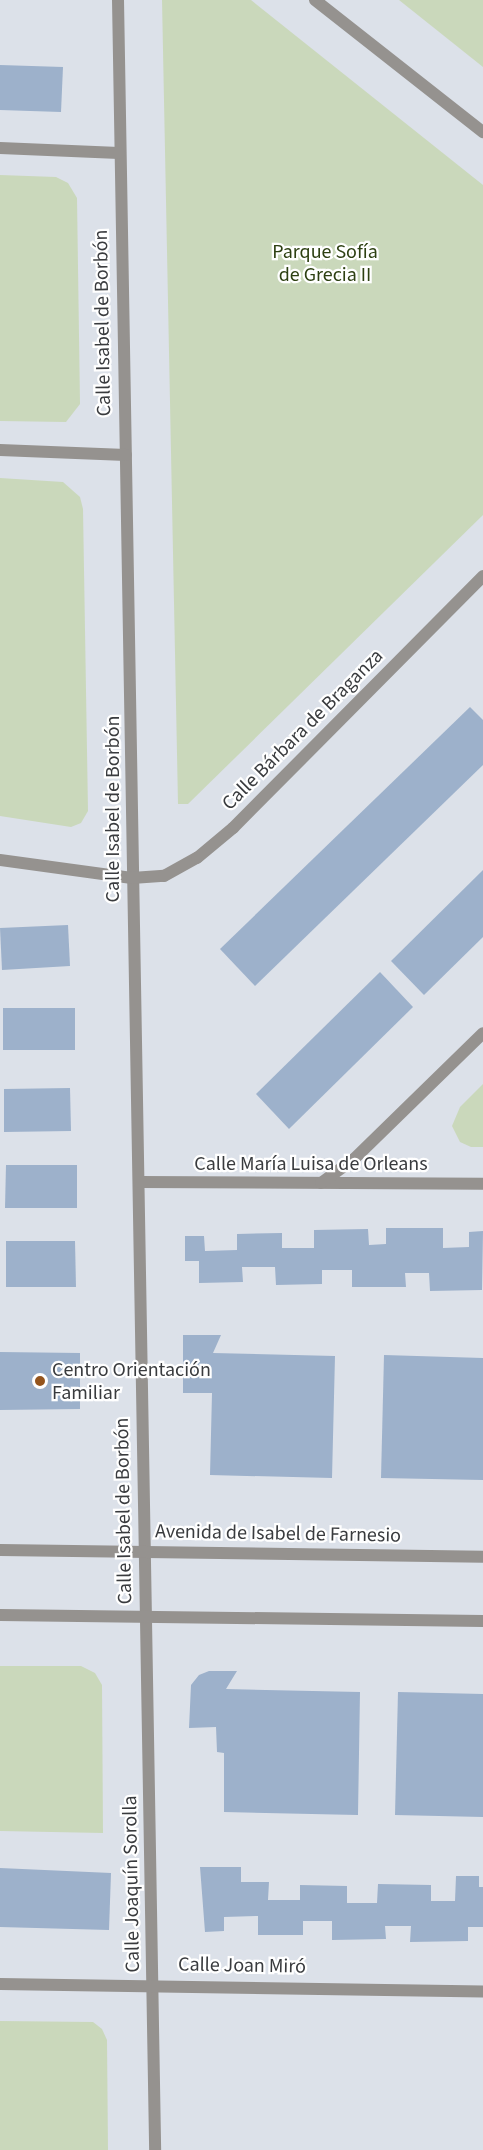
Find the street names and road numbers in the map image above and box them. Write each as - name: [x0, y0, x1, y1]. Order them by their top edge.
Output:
- street label: Calle Isabel de Borbón: [89, 229, 117, 417]
- street label: Calle Bárbara de Braganza: [217, 644, 389, 816]
- street label: Calle Isabel de Borbón: [101, 716, 125, 902]
- street label: Calle María Luisa de Orleans: [194, 1152, 428, 1176]
- street label: Calle Isabel de Borbón: [110, 1417, 138, 1605]
- street label: Avenida de Isabel de Farnesio: [155, 1520, 401, 1548]
- street label: Calle Joaquín Sorolla: [118, 1795, 146, 1973]
- street label: Calle Joan Miró: [178, 1953, 306, 1979]

